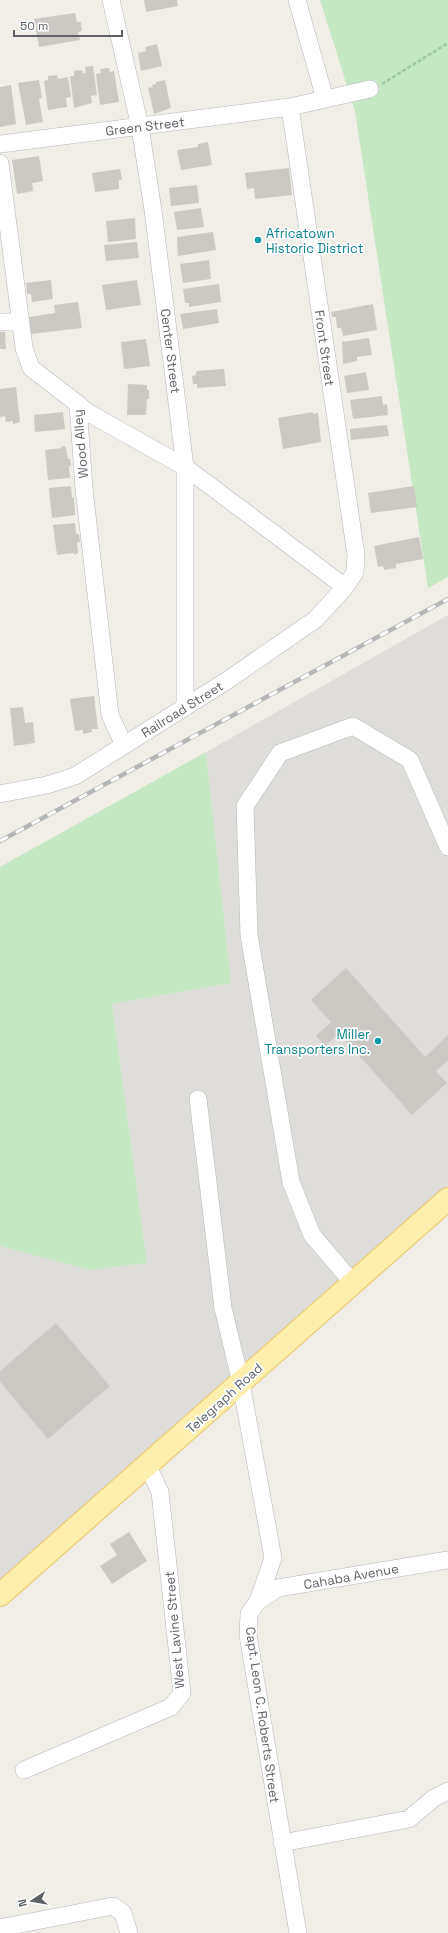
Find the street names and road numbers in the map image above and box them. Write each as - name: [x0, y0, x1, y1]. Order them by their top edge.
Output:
- street label: Green Street: [104, 113, 186, 140]
- street label: Center Street: [157, 308, 184, 394]
- street label: Front Street: [311, 309, 338, 387]
- street label: Wood Alley: [69, 409, 92, 479]
- street label: Railroad Street: [138, 677, 226, 741]
- street label: Telegraph Road: [183, 1360, 266, 1437]
- street label: Cahaba Avenue: [302, 1560, 400, 1593]
- street label: West Lavine Street: [161, 1570, 188, 1690]
- street label: Capt. Leon C. Roberts Street: [242, 1626, 283, 1804]

